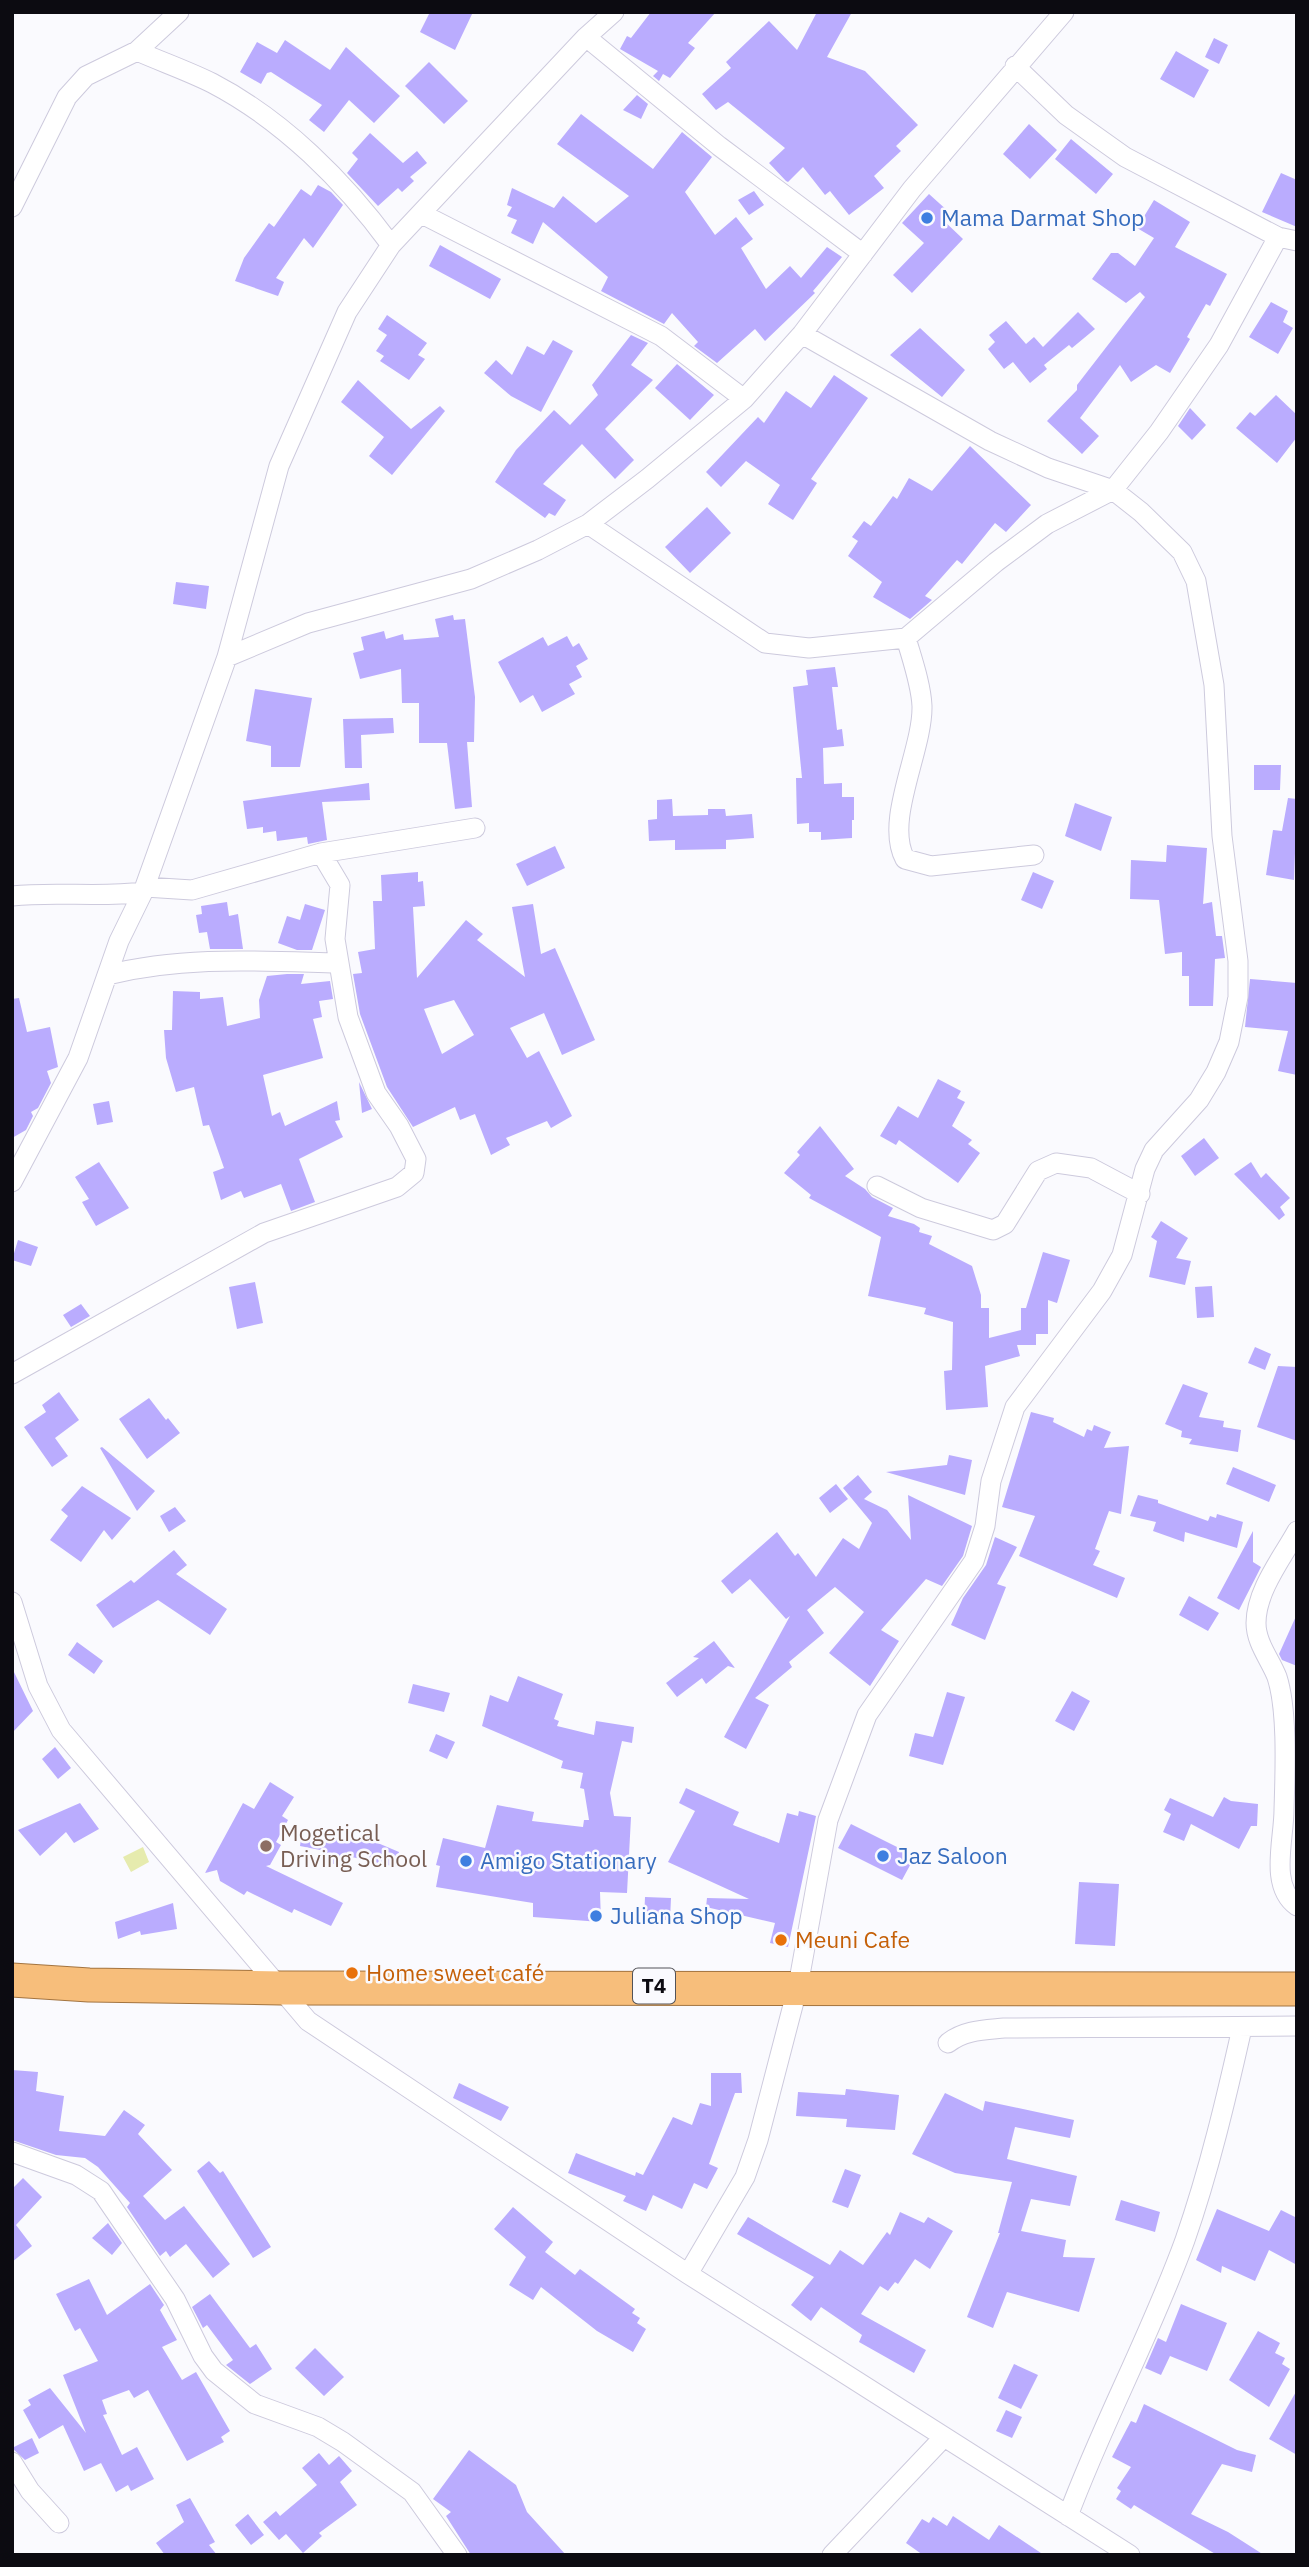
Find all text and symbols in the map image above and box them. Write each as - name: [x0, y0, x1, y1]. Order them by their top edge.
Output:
- place label: Mama Darmat Shop: [941, 202, 1144, 232]
- marker: Mama Darmat Shop: [919, 210, 935, 226]
- place label: Mogetical Driving School: [280, 1817, 427, 1873]
- marker: Mogetical Driving School: [258, 1838, 274, 1854]
- place label: Jaz Saloon: [897, 1840, 1008, 1870]
- place label: Amigo Stationary: [480, 1845, 657, 1875]
- marker: Jaz Saloon: [875, 1848, 891, 1864]
- marker: Amigo Stationary: [458, 1853, 474, 1869]
- place label: Juliana Shop: [610, 1900, 743, 1930]
- marker: Juliana Shop: [588, 1908, 604, 1924]
- place label: Meuni Cafe: [795, 1924, 910, 1954]
- marker: Meuni Cafe: [773, 1932, 789, 1948]
- place label: Home sweet café: [366, 1957, 544, 1987]
- marker: Home sweet café: [344, 1965, 360, 1981]
- road number: T4: [633, 1968, 675, 2004]

